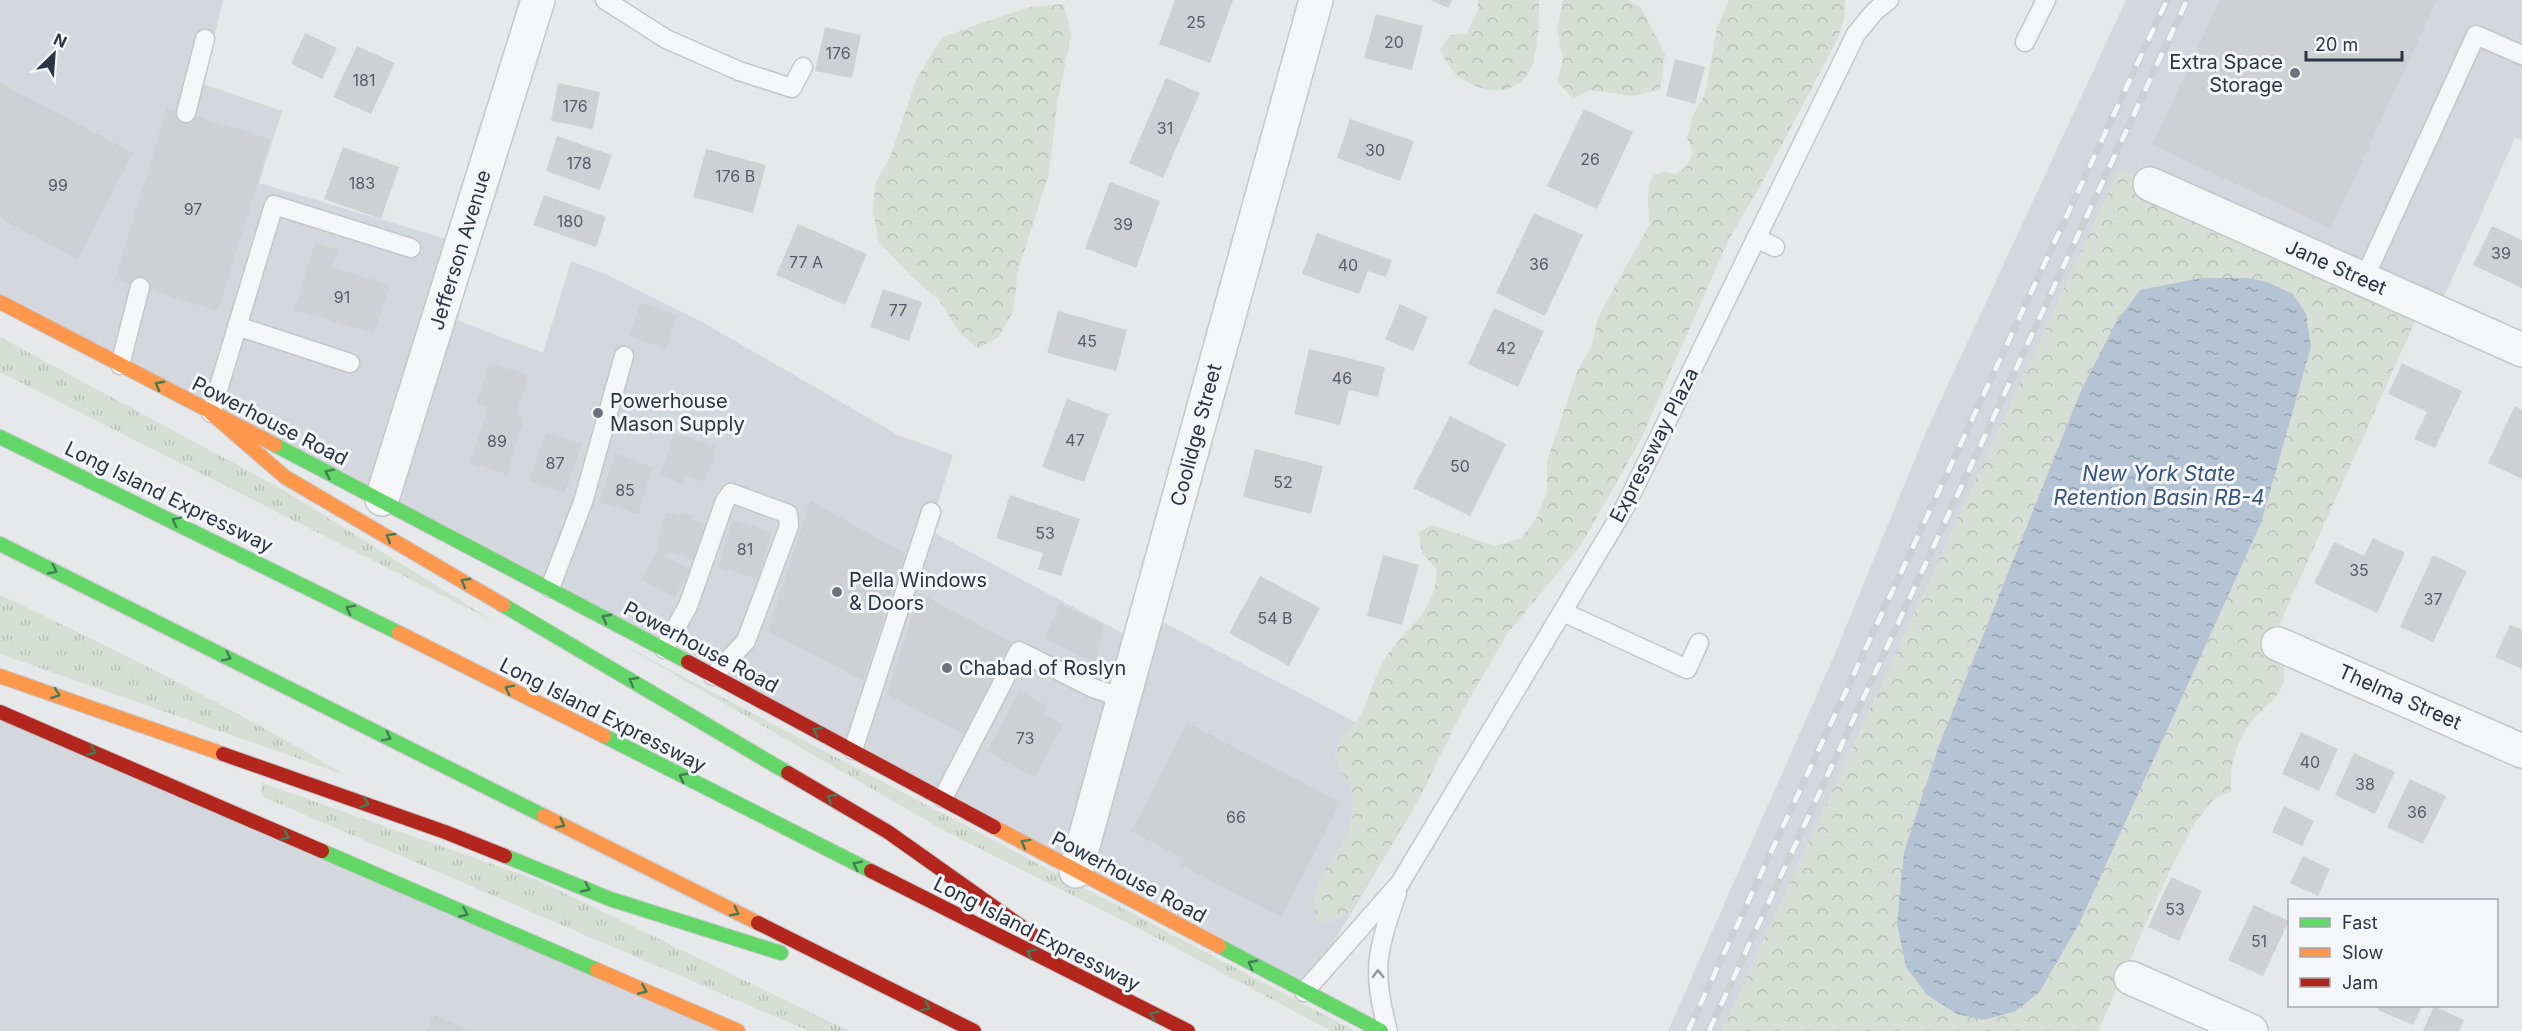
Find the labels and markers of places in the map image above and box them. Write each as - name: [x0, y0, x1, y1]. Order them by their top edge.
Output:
- place label: Extra Space Storage: [2169, 50, 2283, 97]
- marker: Extra Space Storage: [2288, 66, 2302, 80]
- place label: Powerhouse Mason Supply: [610, 389, 745, 436]
- marker: Powerhouse Mason Supply: [591, 406, 605, 420]
- place label: Pella Windows & Doors: [849, 568, 987, 615]
- marker: Pella Windows & Doors: [830, 585, 844, 599]
- place label: Chabad of Roslyn: [959, 656, 1126, 680]
- marker: Chabad of Roslyn: [940, 661, 954, 675]

